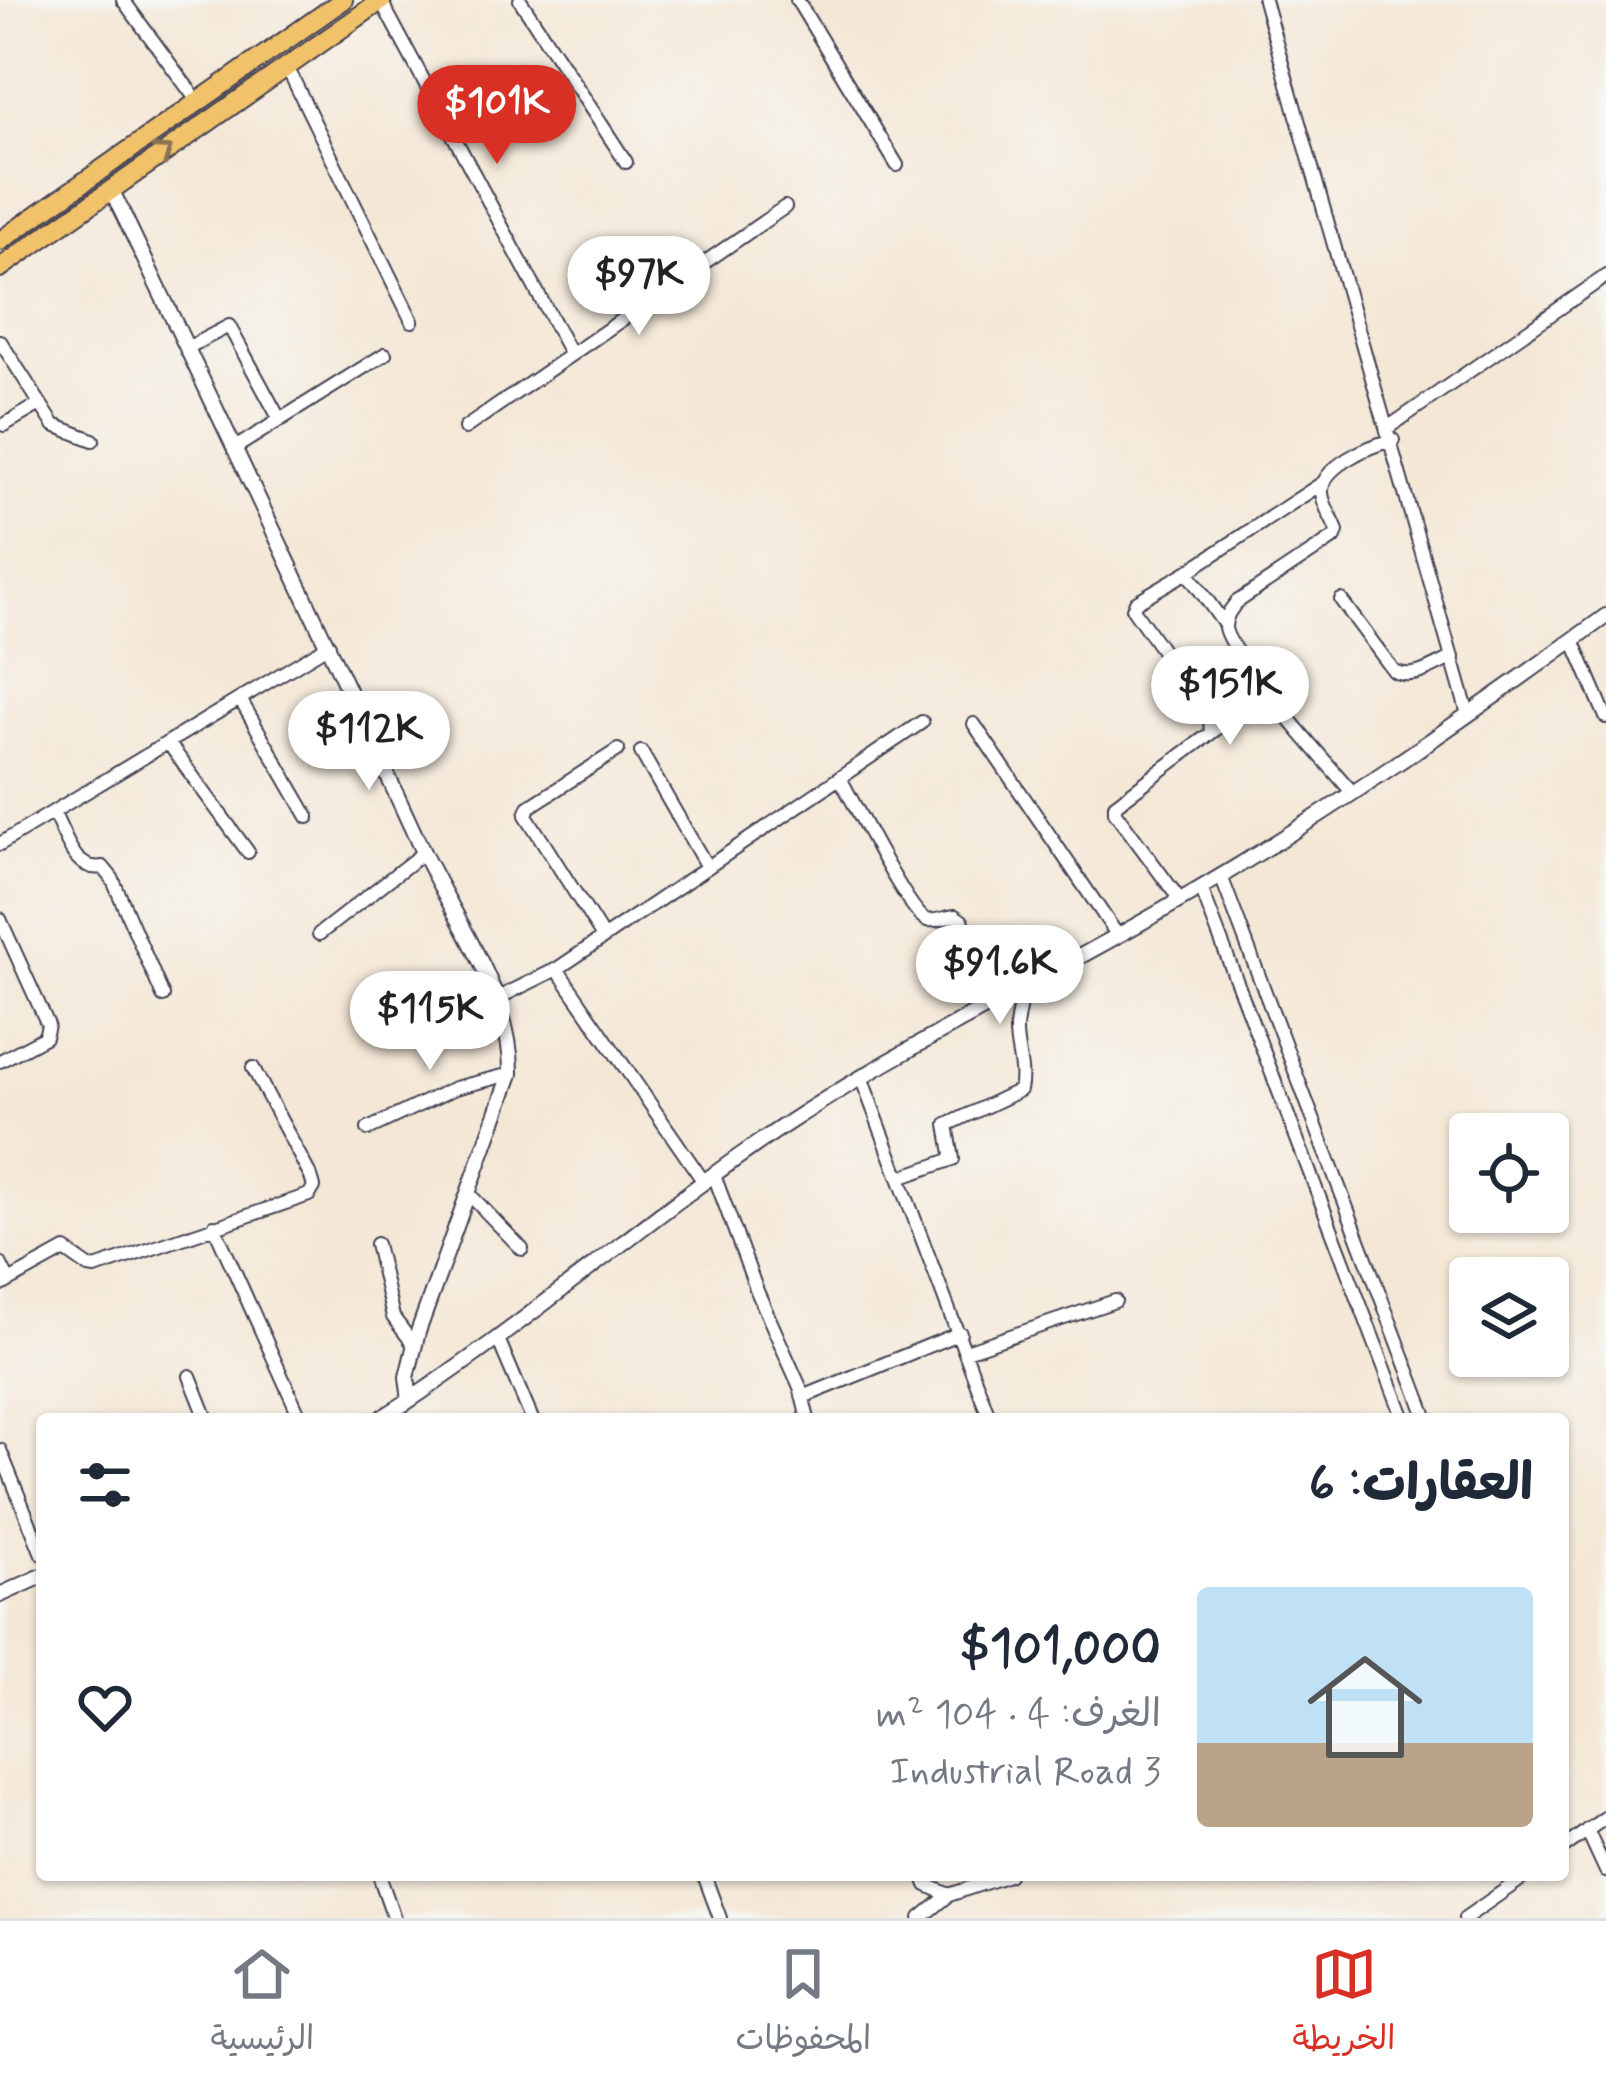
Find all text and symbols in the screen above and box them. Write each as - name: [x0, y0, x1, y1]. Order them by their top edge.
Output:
- pin: $101K: [413, 65, 581, 167]
- text: $101K: [444, 78, 550, 129]
- one-way arrow: [151, 144, 173, 166]
- pin: $97K: [568, 236, 710, 338]
- text: $97K: [594, 249, 684, 300]
- pin: $151K: [1146, 646, 1314, 748]
- text: $151K: [1178, 659, 1282, 710]
- pin: $112K: [285, 691, 453, 793]
- text: $112K: [315, 704, 423, 755]
- pin: $91.6K: [902, 925, 1098, 1027]
- text: $91.6K: [943, 938, 1057, 989]
- pin: $115K: [346, 971, 514, 1073]
- text: $115K: [377, 984, 483, 1035]
- map controls: [1449, 1113, 1569, 1377]
- button: locate: [1449, 1113, 1569, 1233]
- button: layers: [1449, 1257, 1569, 1377]
- icon: filters: [72, 1452, 138, 1518]
- text: العقارات: 6: [1309, 1452, 1533, 1518]
- text: $101,000: [960, 1617, 1161, 1683]
- icon: home: [1293, 1635, 1437, 1779]
- icon: heart: [72, 1674, 138, 1740]
- text: الغرف: 4 · 104 m²: [876, 1690, 1161, 1741]
- text: Industrial Road 3: [890, 1747, 1161, 1798]
- tab: الرئيسية: [211, 1941, 314, 2067]
- tab: المحفوظات: [735, 1941, 871, 2067]
- tab: الخريطة: [1292, 1941, 1395, 2067]

